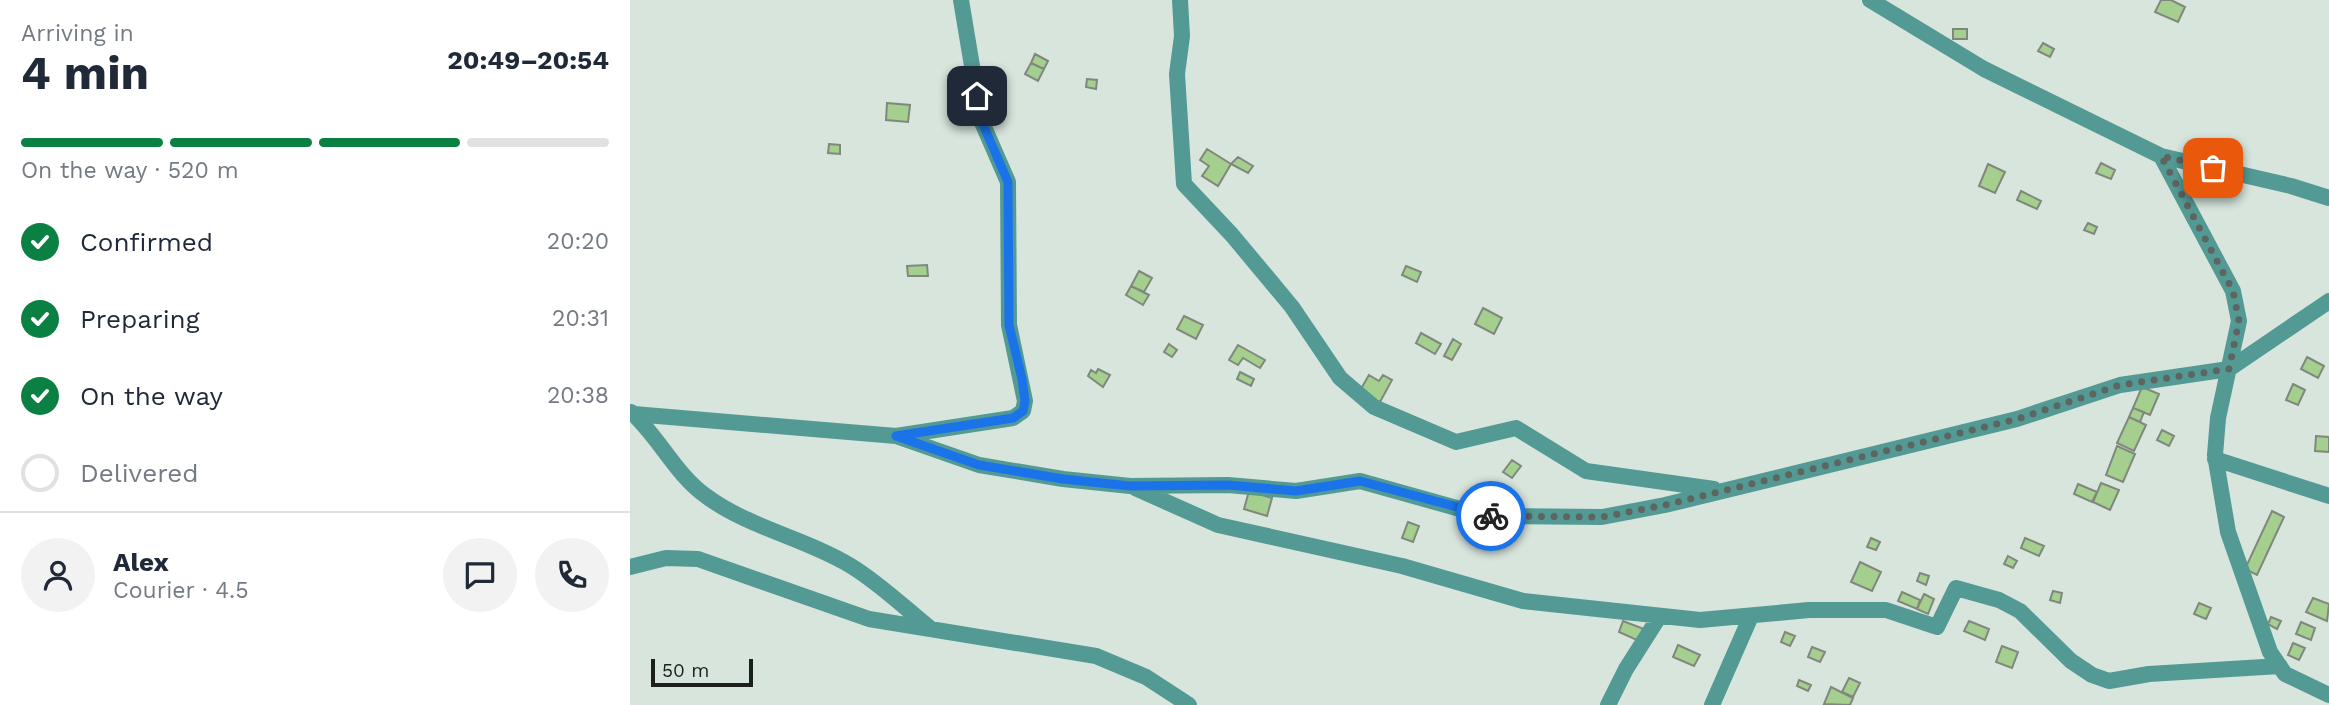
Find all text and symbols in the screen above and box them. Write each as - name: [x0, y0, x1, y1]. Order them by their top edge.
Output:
- text: Arriving in: [21, 20, 134, 47]
- text: 20:49–20:54: [447, 45, 609, 75]
- text: 4 min: [21, 46, 149, 100]
- pin: [947, 66, 1007, 126]
- icon: home: [958, 77, 996, 115]
- pin: [2183, 138, 2243, 198]
- icon: bag: [2194, 149, 2232, 187]
- text: On the way · 520 m: [21, 157, 239, 184]
- icon: check: [21, 223, 59, 261]
- text: Confirmed: [80, 227, 213, 257]
- text: 20:20: [547, 228, 609, 255]
- icon: check: [21, 300, 59, 338]
- text: Preparing: [80, 304, 200, 334]
- text: 20:31: [552, 305, 609, 332]
- icon: check: [21, 377, 59, 415]
- text: On the way: [80, 381, 223, 411]
- text: 20:38: [547, 382, 609, 409]
- text: Delivered: [80, 458, 199, 488]
- courier: [1456, 481, 1526, 551]
- icon: bike: [1472, 497, 1510, 535]
- button: person: [21, 538, 95, 612]
- button: chat: [443, 538, 517, 612]
- button: phone: [535, 538, 609, 612]
- text: Alex: [113, 547, 169, 577]
- text: Courier · 4.5: [113, 577, 249, 604]
- scale bar: [651, 656, 752, 688]
- text: 50 m: [662, 659, 709, 682]

